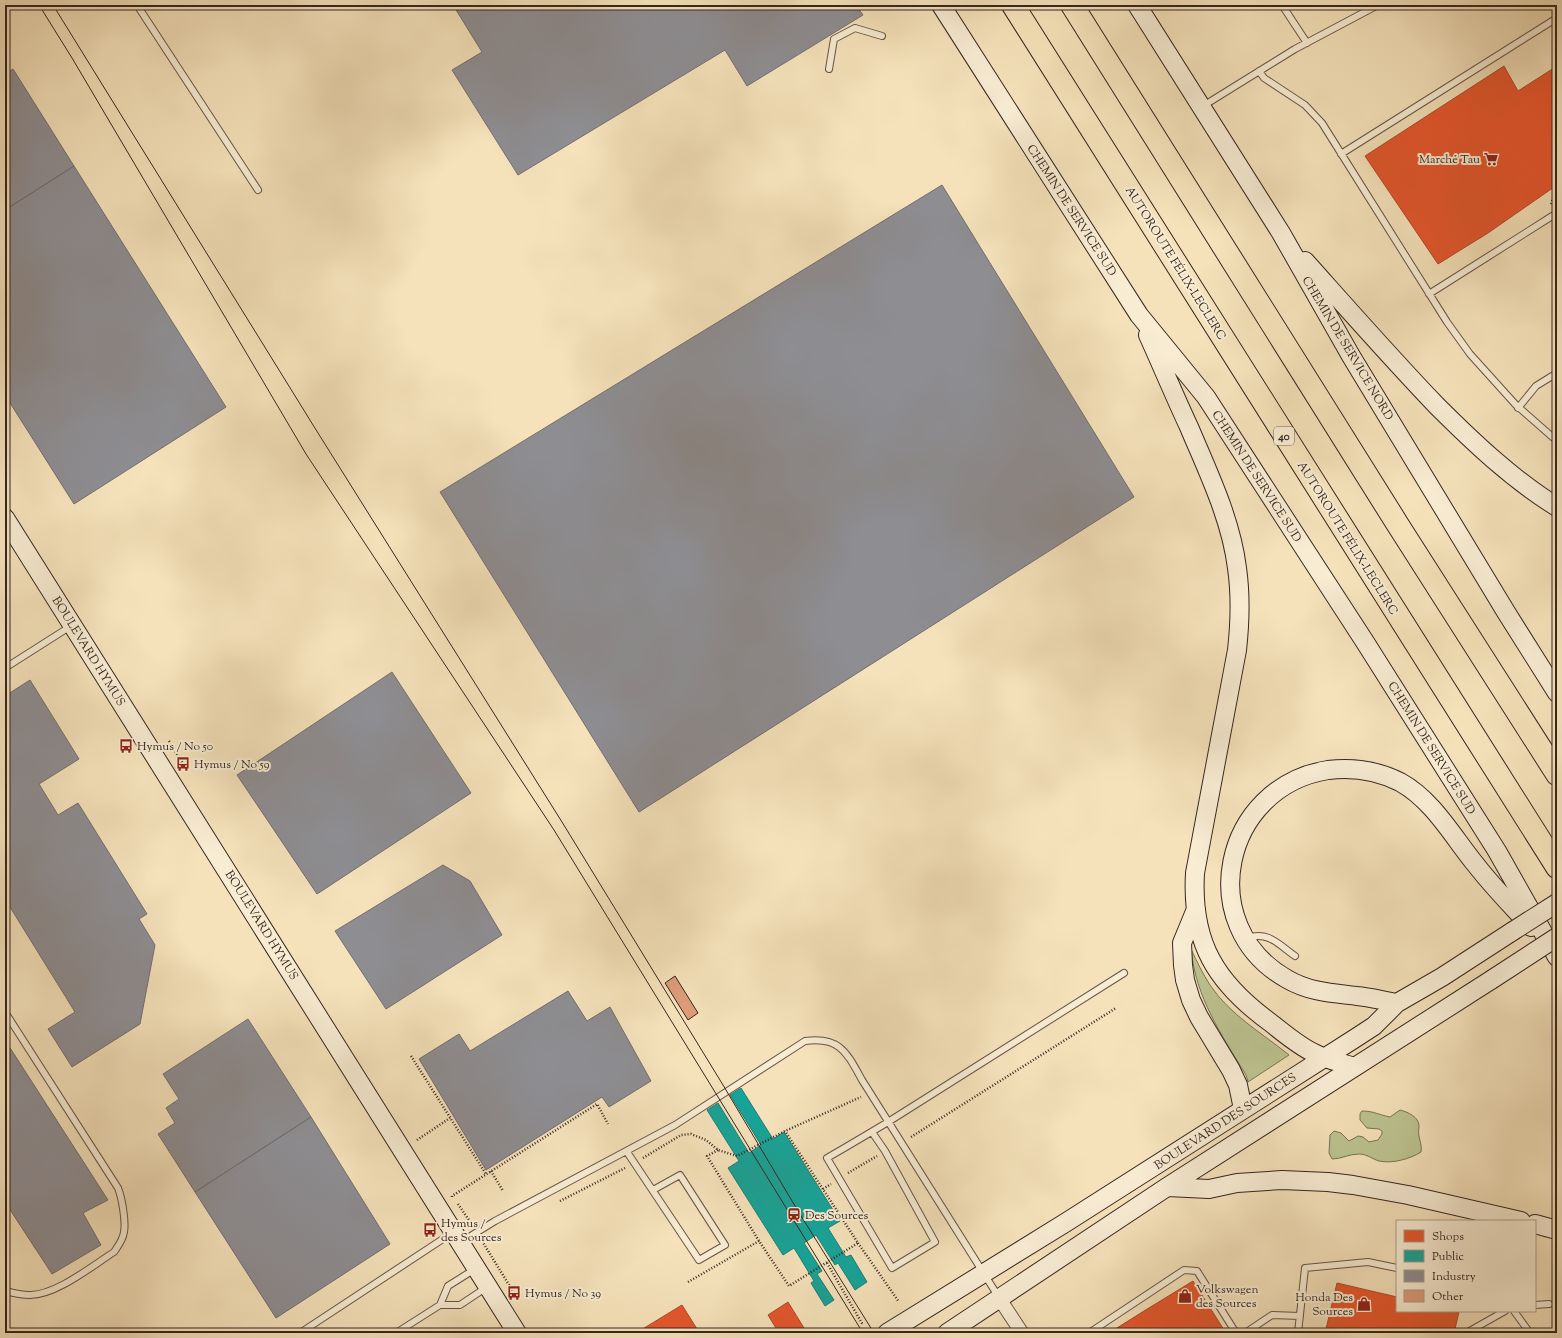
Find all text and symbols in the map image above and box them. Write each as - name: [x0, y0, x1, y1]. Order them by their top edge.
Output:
- street label: CHEMIN DE SERVICE SUD: [1022, 141, 1121, 280]
- place label: Marché Tau: [1419, 151, 1480, 169]
- supermarket icon: Marché Tau: [1483, 151, 1499, 167]
- street label: AUTOROUTE FÉLIX-LECLERC: [1120, 183, 1230, 344]
- street label: CHEMIN DE SERVICE NORD: [1297, 273, 1397, 424]
- street label: CHEMIN DE SERVICE SUD: [1207, 407, 1306, 546]
- road number: 40: [1274, 427, 1294, 445]
- street label: AUTOROUTE FÉLIX-LECLERC: [1292, 458, 1402, 619]
- street label: BOULEVARD HYMUS: [47, 593, 129, 710]
- street label: CHEMIN DE SERVICE SUD: [1383, 679, 1480, 819]
- bus stop icon: Hymus / No 50: [118, 738, 134, 754]
- place label: Hymus / No 50: [137, 738, 213, 756]
- bus stop icon: Hymus / No 59: [175, 756, 191, 772]
- place label: Hymus / No 59: [194, 756, 270, 774]
- street label: BOULEVARD HYMUS: [220, 867, 302, 984]
- street label: BOULEVARD DES SOURCES: [1151, 1069, 1300, 1175]
- station icon: Des Sources: [786, 1207, 802, 1223]
- place label: Des Sources: [805, 1207, 869, 1225]
- place label: Hymus / des Sources: [441, 1215, 502, 1247]
- legend: [1396, 1220, 1536, 1312]
- bus stop icon: Hymus / des Sources: [422, 1222, 438, 1238]
- text: Shops: [1432, 1228, 1464, 1246]
- text: Public: [1432, 1248, 1465, 1266]
- text: Industry: [1432, 1268, 1476, 1286]
- place label: Volkswagen des Sources: [1196, 1281, 1259, 1313]
- bus stop icon: Hymus / No 39: [506, 1285, 522, 1301]
- place label: Hymus / No 39: [525, 1285, 601, 1303]
- shop icon: Volkswagen des Sources: [1177, 1288, 1193, 1304]
- text: Other: [1432, 1288, 1464, 1306]
- place label: Honda Des Sources: [1295, 1289, 1353, 1321]
- shop icon: Honda Des Sources: [1356, 1296, 1372, 1312]

